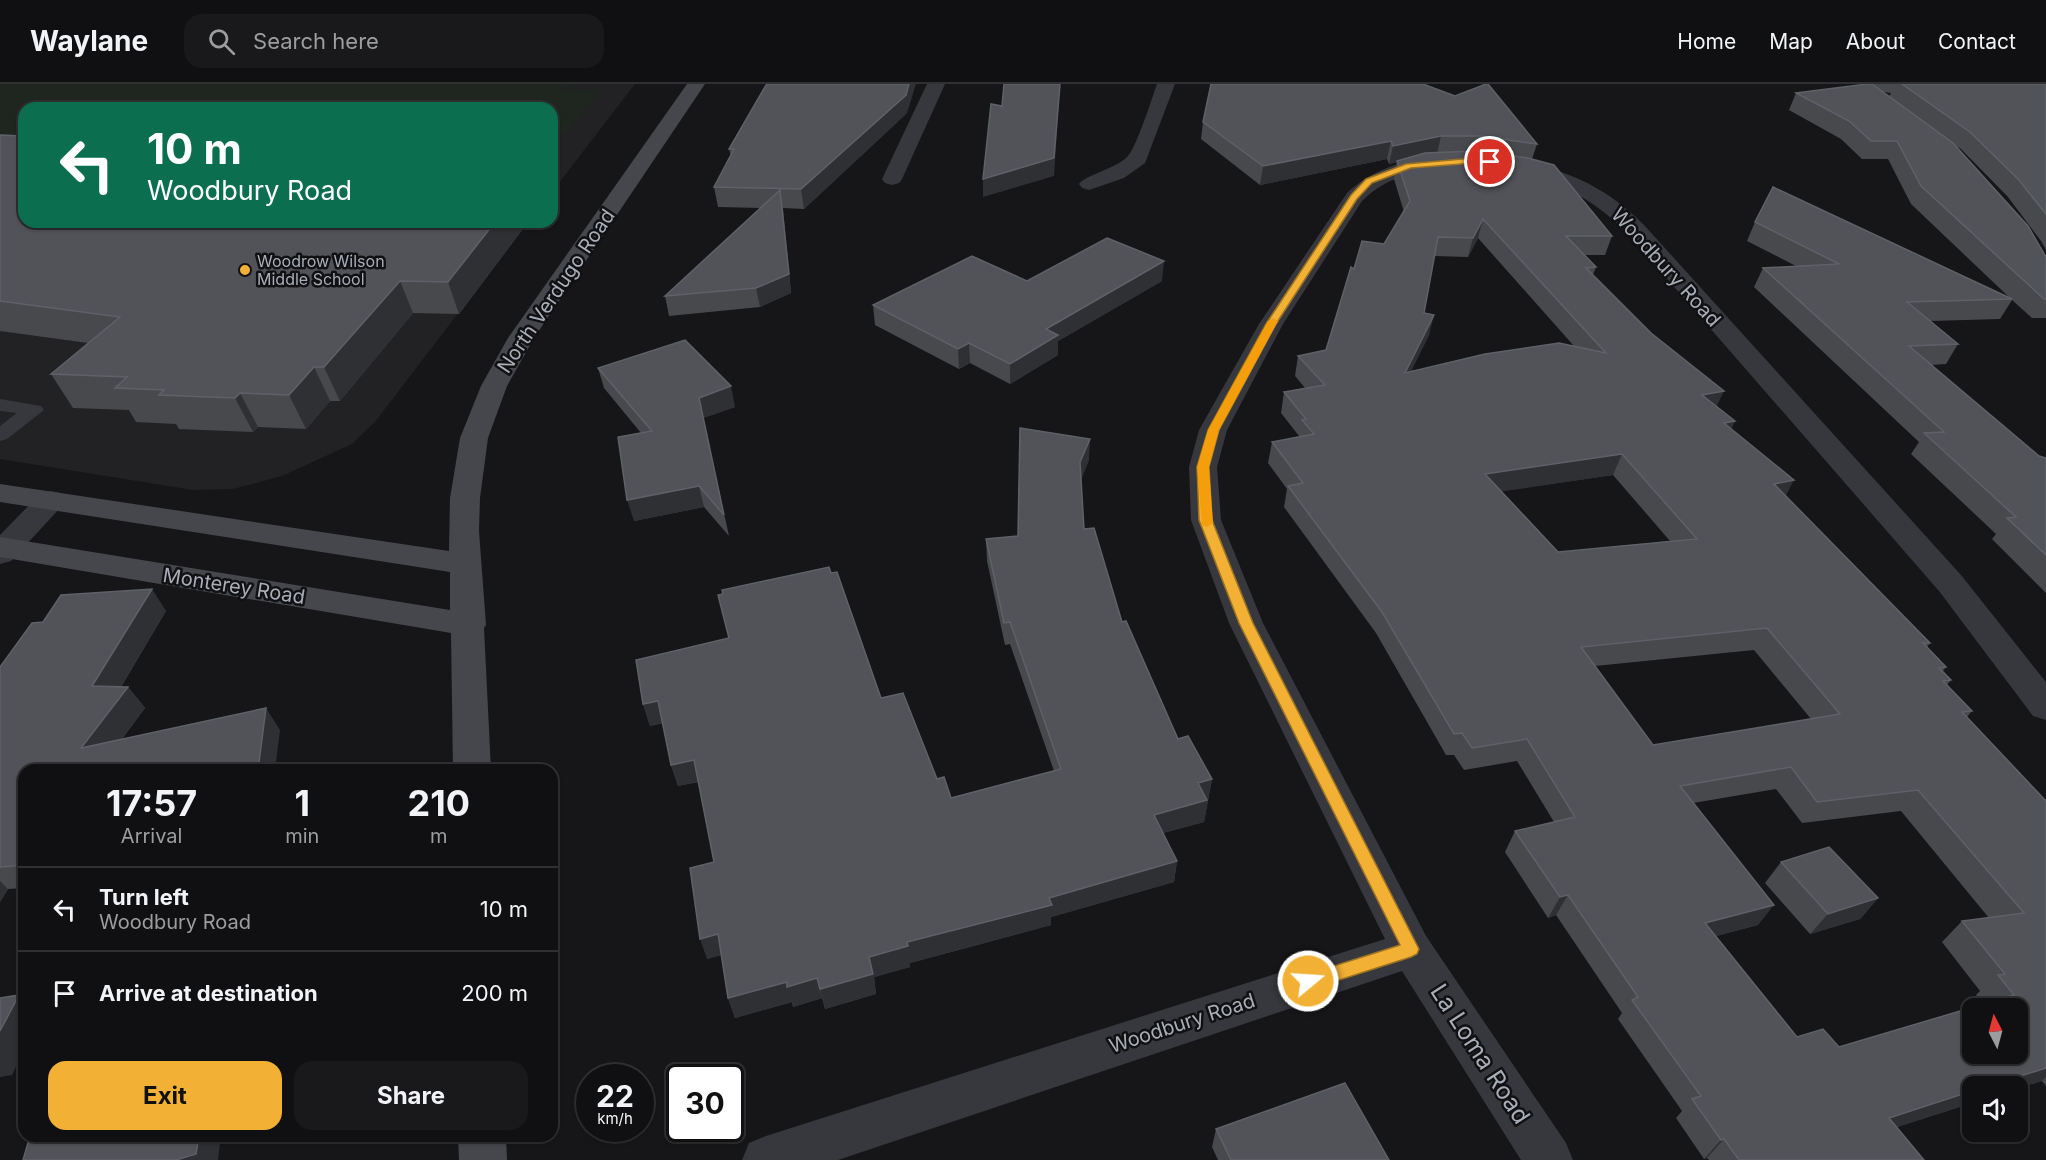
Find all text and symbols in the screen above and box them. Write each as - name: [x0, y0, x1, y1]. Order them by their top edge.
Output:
- search box: [184, 14, 604, 68]
- text: Waylane: [30, 24, 148, 58]
- icon: search: [205, 25, 238, 58]
- text: Search here: [253, 28, 379, 54]
- text: Home: [1677, 29, 1736, 54]
- text: Map: [1769, 29, 1813, 54]
- text: About: [1846, 29, 1905, 54]
- text: Contact: [1938, 29, 2016, 54]
- text: 10 m: [147, 123, 242, 174]
- icon: left: [48, 126, 126, 204]
- pin: [1464, 136, 1515, 187]
- icon: arrive: [1473, 145, 1506, 178]
- text: Woodbury Road: [147, 174, 352, 207]
- street label: Woodbury Road: [1606, 203, 1726, 331]
- street label: North Verdugo Road: [492, 204, 620, 378]
- place label: Woodrow Wilson Middle School: [257, 251, 385, 289]
- marker: Woodrow Wilson Middle School: [238, 263, 252, 277]
- street label: Monterey Road: [161, 563, 307, 609]
- text: 17:57: [106, 781, 197, 825]
- text: 1: [295, 781, 310, 825]
- text: 210: [407, 781, 470, 825]
- text: Arrival: [121, 824, 182, 848]
- text: min: [285, 824, 319, 848]
- text: m: [430, 824, 447, 848]
- text: Turn left: [99, 884, 189, 910]
- icon: left: [48, 893, 81, 926]
- text: 10 m: [480, 896, 528, 922]
- text: Woodbury Road: [99, 910, 251, 934]
- position arrow: [1276, 949, 1340, 1013]
- icon: arrive: [48, 977, 81, 1010]
- street label: La Loma Road: [1424, 978, 1536, 1129]
- text: Arrive at destination: [99, 980, 318, 1006]
- text: 200 m: [461, 980, 528, 1006]
- street label: Woodbury Road: [1106, 988, 1258, 1058]
- north arrow: [1962, 998, 2028, 1064]
- map controls: [1962, 998, 2028, 1142]
- button: Exit: [48, 1061, 282, 1130]
- button: Share: [294, 1061, 528, 1130]
- speed limit sign: 30: [666, 1064, 744, 1142]
- button: sound: [1962, 1076, 2028, 1142]
- text: 22: [596, 1078, 634, 1114]
- text: km/h: [597, 1109, 633, 1128]

